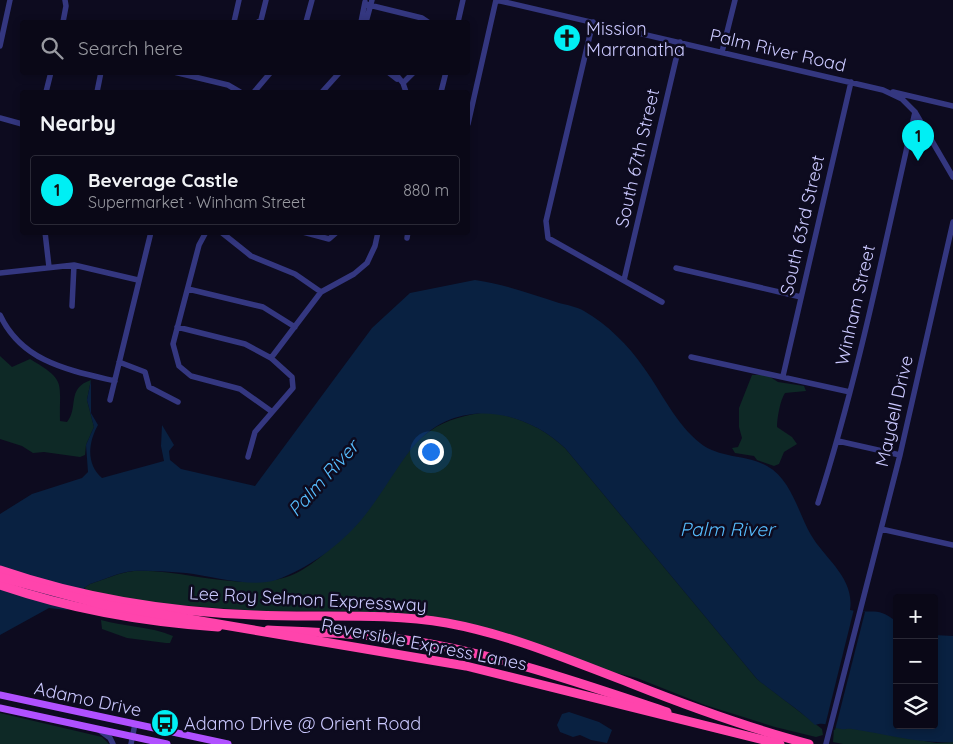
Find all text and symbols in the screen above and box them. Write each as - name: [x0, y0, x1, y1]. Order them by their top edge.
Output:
- place label: Mission Marranatha: [586, 17, 685, 61]
- search box: [20, 20, 470, 75]
- church icon: Mission Marranatha: [552, 23, 582, 53]
- street label: Palm River Road: [708, 23, 848, 77]
- icon: search: [38, 34, 66, 62]
- text: Search here: [78, 36, 183, 60]
- street label: South 67th Street: [610, 86, 664, 230]
- text: Nearby: [40, 110, 116, 136]
- pin: 1: [902, 120, 934, 161]
- street label: South 63rd Street: [775, 153, 829, 297]
- text: Beverage Castle: [88, 168, 238, 192]
- text: 1: [54, 180, 60, 200]
- text: 880 m: [403, 180, 449, 200]
- text: Supermarket · Winham Street: [88, 192, 306, 212]
- street label: Winham Street: [830, 242, 880, 368]
- street label: Maydell Drive: [870, 353, 918, 469]
- water label: Palm River: [282, 433, 365, 521]
- your location: [418, 439, 444, 465]
- water label: Palm River: [680, 517, 777, 541]
- street label: Lee Roy Selmon Expressway: [189, 581, 427, 617]
- map controls: [893, 594, 938, 729]
- button: +: [893, 594, 938, 639]
- street label: Reversible Express Lanes: [319, 613, 529, 675]
- button: −: [893, 639, 938, 684]
- street label: Adamo Drive: [32, 676, 144, 722]
- button: layers: [893, 684, 938, 729]
- bus stop icon: Adamo Drive @ Orient Road: [150, 708, 180, 738]
- place label: Adamo Drive @ Orient Road: [184, 712, 421, 735]

